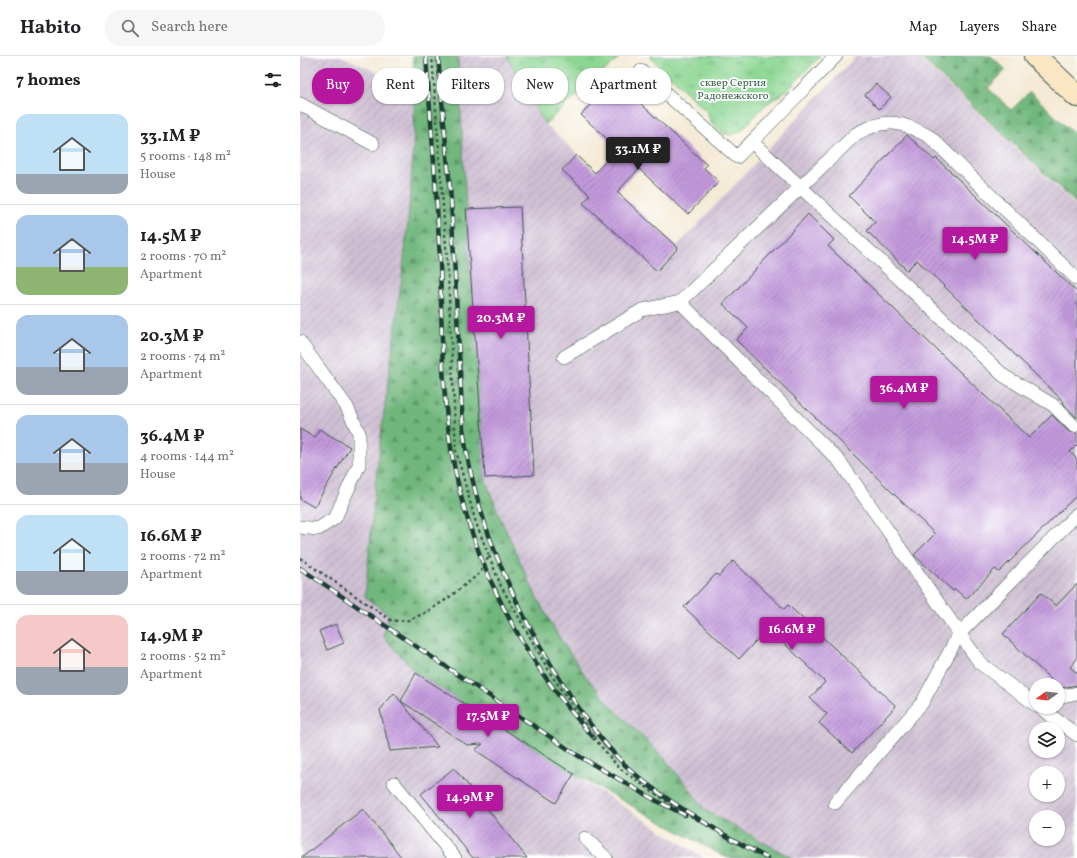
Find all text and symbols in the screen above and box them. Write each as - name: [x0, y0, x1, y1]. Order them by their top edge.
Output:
- search box: [105, 10, 385, 46]
- text: Habito: [20, 15, 81, 41]
- icon: search: [119, 17, 141, 39]
- text: Search here: [151, 17, 228, 38]
- text: Map: [909, 18, 937, 37]
- text: Layers: [959, 18, 999, 37]
- text: Share: [1021, 18, 1057, 37]
- chip: Buy: [312, 68, 364, 104]
- chip: Rent: [372, 68, 429, 104]
- chip: Filters: [437, 68, 504, 104]
- chip: New: [512, 68, 568, 104]
- chip: Apartment: [576, 68, 671, 104]
- text: 7 homes: [16, 69, 81, 92]
- icon: filters: [262, 69, 284, 91]
- park label: сквер Сергия Радонежского: [697, 76, 769, 104]
- text: 33.1M ₽: [140, 125, 200, 148]
- icon: home: [48, 130, 96, 178]
- pin: 33.1M ₽: [601, 137, 675, 171]
- text: 33.1M ₽: [615, 141, 661, 159]
- text: 5 rooms · 148 m²: [140, 148, 231, 166]
- text: House: [140, 166, 176, 184]
- text: 14.5M ₽: [140, 225, 201, 248]
- pin: 14.5M ₽: [938, 227, 1012, 261]
- icon: home: [48, 231, 96, 279]
- text: 14.5M ₽: [951, 231, 999, 249]
- text: 2 rooms · 70 m²: [140, 248, 226, 266]
- text: Apartment: [140, 266, 203, 284]
- pin: 20.3M ₽: [464, 306, 538, 340]
- text: 20.3M ₽: [477, 310, 525, 328]
- text: 20.3M ₽: [140, 325, 204, 348]
- icon: home: [48, 331, 96, 379]
- text: 2 rooms · 74 m²: [140, 348, 225, 366]
- text: Apartment: [140, 366, 203, 384]
- pin: 36.4M ₽: [867, 376, 941, 410]
- text: 36.4M ₽: [879, 380, 929, 398]
- text: 36.4M ₽: [140, 425, 205, 448]
- icon: home: [48, 431, 96, 479]
- text: 4 rooms · 144 m²: [140, 448, 234, 466]
- text: House: [140, 466, 176, 484]
- text: 16.6M ₽: [140, 525, 202, 548]
- icon: home: [48, 531, 96, 579]
- text: 2 rooms · 72 m²: [140, 548, 226, 566]
- text: Apartment: [140, 566, 203, 584]
- pin: 16.6M ₽: [755, 617, 829, 651]
- text: 16.6M ₽: [768, 621, 816, 639]
- text: 14.9M ₽: [140, 625, 203, 648]
- icon: home: [48, 631, 96, 679]
- text: 2 rooms · 52 m²: [140, 648, 226, 666]
- text: Apartment: [140, 666, 203, 684]
- north arrow: [1029, 678, 1065, 714]
- map controls: [1029, 678, 1065, 846]
- pin: 17.5M ₽: [451, 704, 525, 738]
- text: 17.5M ₽: [466, 708, 510, 726]
- button: layers: [1029, 722, 1065, 758]
- button: +: [1029, 766, 1065, 802]
- pin: 14.9M ₽: [433, 785, 507, 819]
- text: 14.9M ₽: [446, 789, 494, 807]
- button: −: [1029, 810, 1065, 846]

